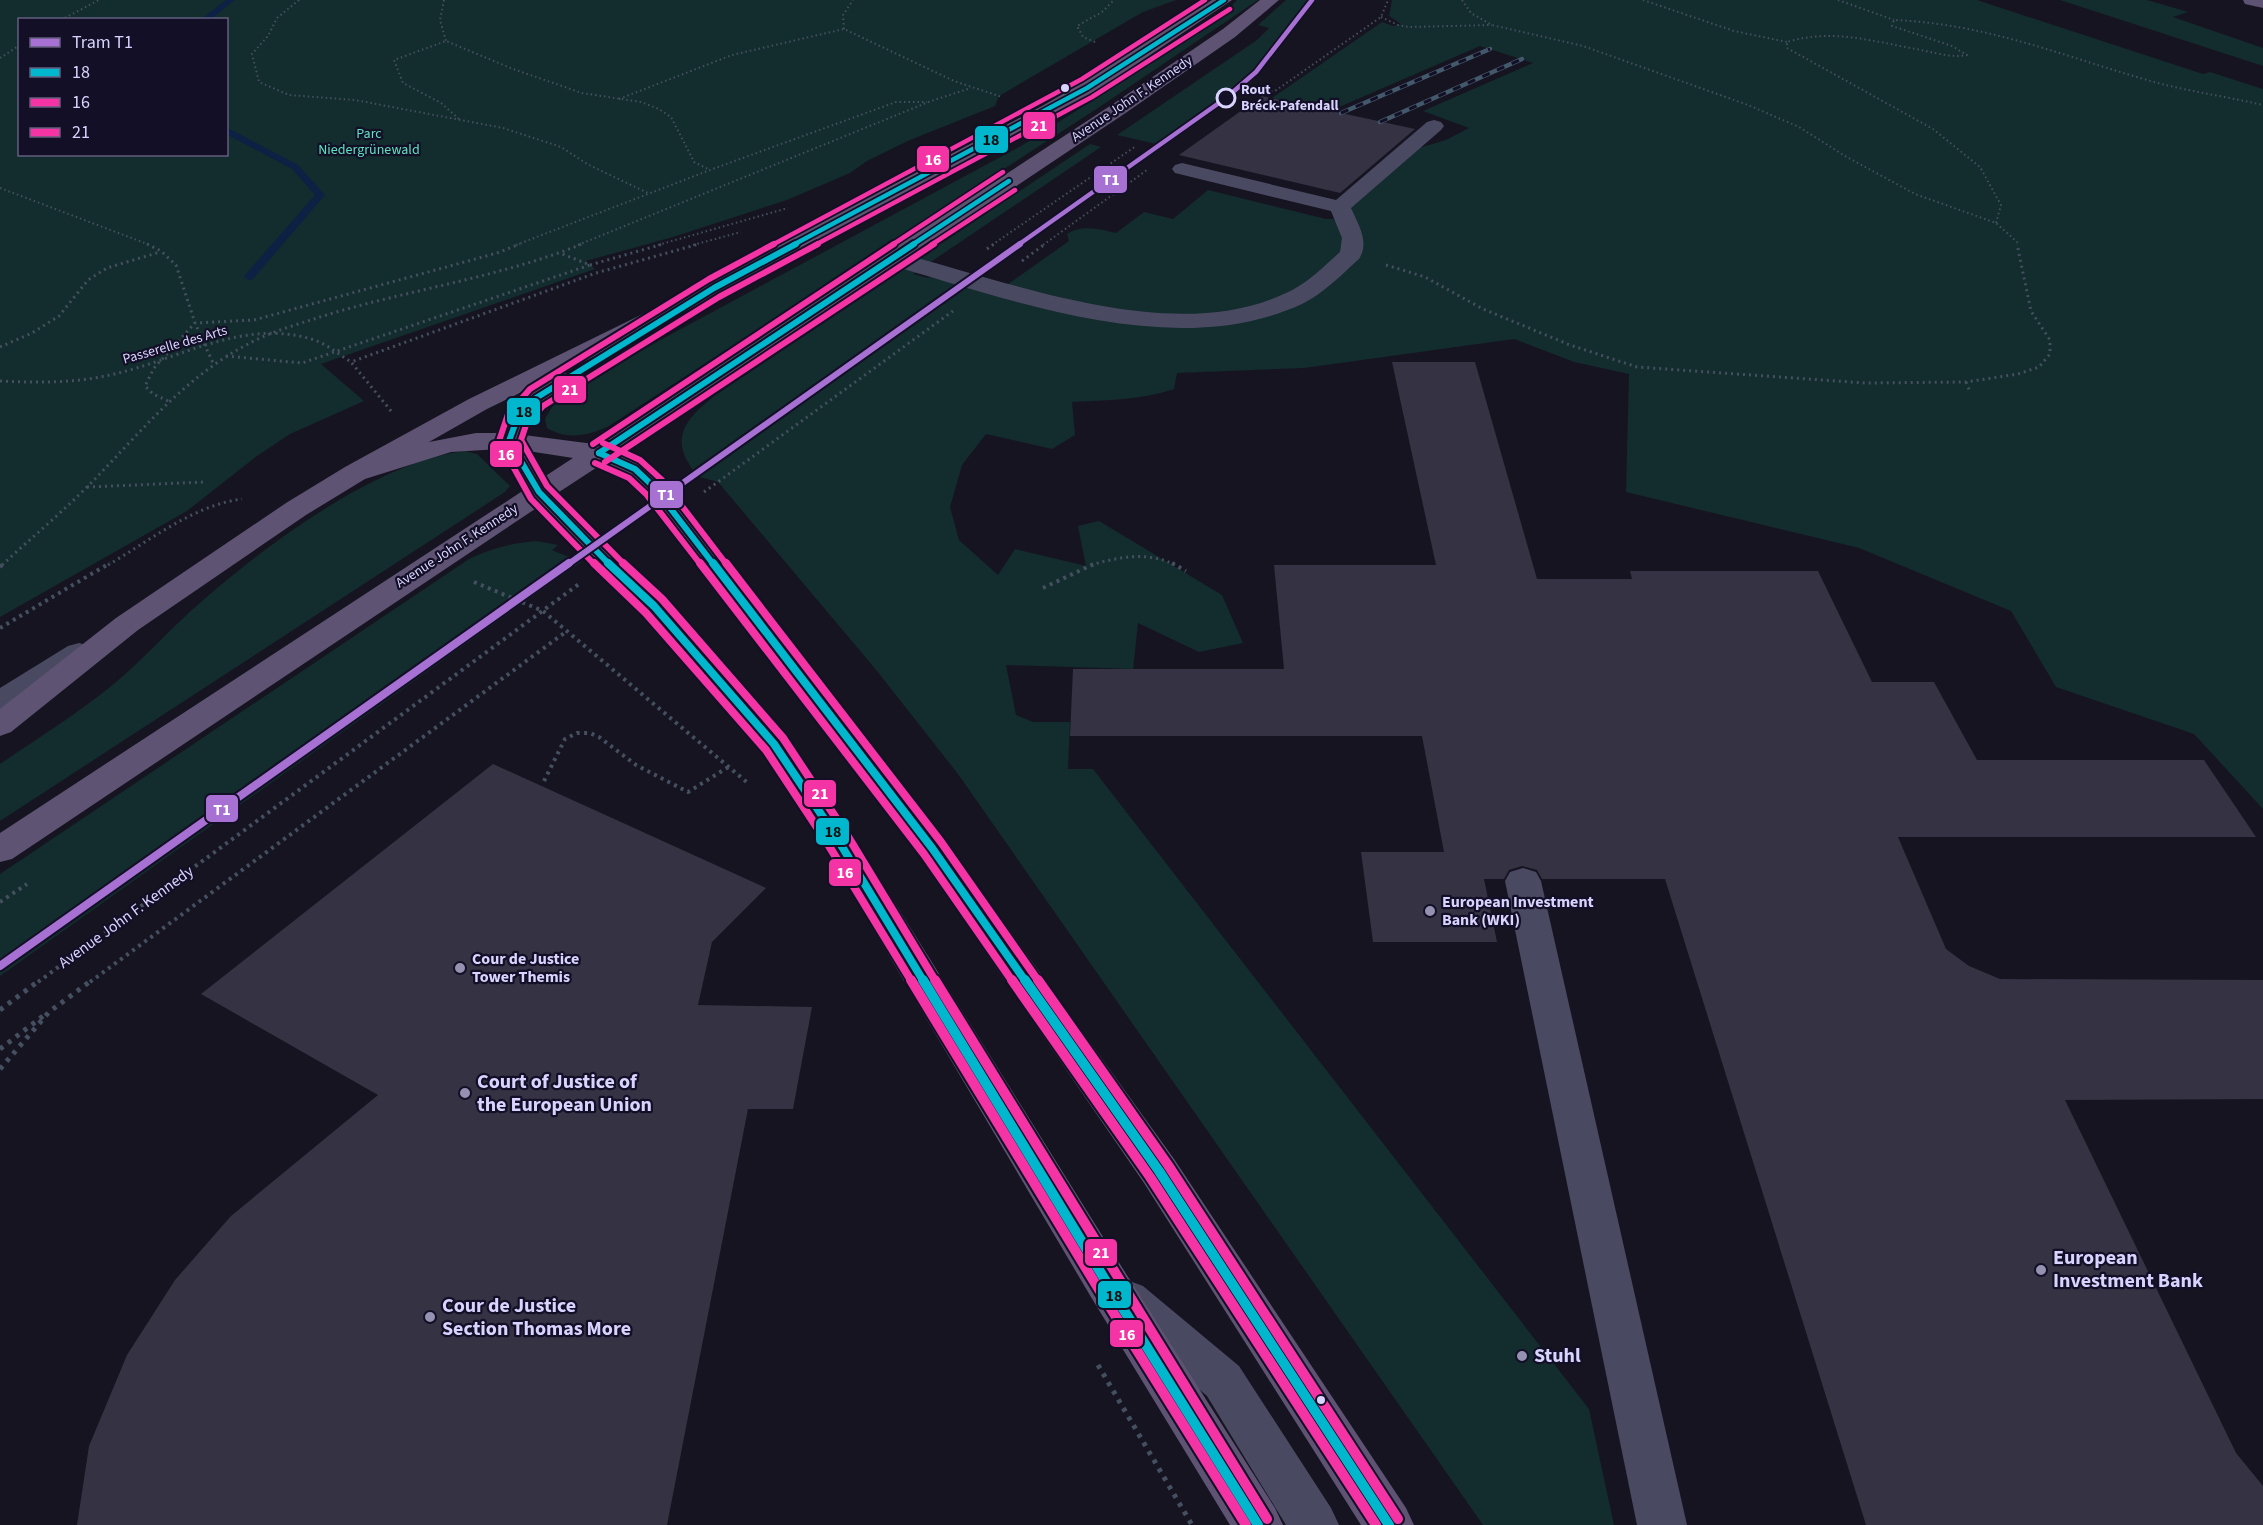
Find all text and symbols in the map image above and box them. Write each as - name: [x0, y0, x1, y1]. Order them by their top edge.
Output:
- legend: [18, 18, 228, 156]
- text: Tram T1: [72, 30, 133, 55]
- street label: Avenue John F. Kennedy: [1068, 51, 1197, 147]
- text: 18: [72, 60, 90, 85]
- place label: Rout Bréck-Pafendall: [1241, 80, 1338, 116]
- unlabelled marker: [1059, 82, 1071, 94]
- marker: Rout Bréck-Pafendall: [1216, 88, 1236, 108]
- text: 16: [72, 90, 90, 115]
- line badge: 21: [1022, 111, 1056, 140]
- text: 21: [1031, 115, 1047, 137]
- text: 21: [72, 120, 90, 145]
- park label: Parc Niedergrünewald: [318, 124, 420, 160]
- line badge: 18: [974, 125, 1009, 154]
- text: 18: [983, 129, 999, 151]
- line badge: 16: [916, 145, 950, 173]
- text: 16: [925, 149, 941, 171]
- line badge: T1: [1093, 165, 1128, 194]
- text: T1: [1102, 169, 1120, 191]
- street label: Passerelle des Arts: [120, 320, 230, 369]
- line badge: 21: [553, 375, 587, 404]
- text: 21: [562, 379, 578, 401]
- line badge: 18: [506, 397, 541, 426]
- text: 18: [516, 401, 532, 423]
- line badge: 16: [489, 440, 523, 468]
- text: 16: [498, 444, 514, 466]
- line badge: T1: [649, 480, 684, 509]
- text: T1: [657, 484, 675, 506]
- street label: Avenue John F. Kennedy: [392, 499, 522, 593]
- line badge: 21: [803, 779, 837, 808]
- text: 21: [812, 783, 828, 805]
- line badge: T1: [205, 794, 239, 823]
- text: T1: [213, 799, 231, 821]
- line badge: 18: [815, 817, 850, 846]
- text: 18: [825, 821, 841, 843]
- line badge: 16: [828, 858, 862, 887]
- street label: Avenue John F. Kennedy: [54, 860, 199, 974]
- text: 16: [837, 862, 853, 884]
- place label: European Investment Bank (WKI): [1442, 891, 1594, 931]
- marker: European Investment Bank (WKI): [1423, 904, 1437, 918]
- place label: Cour de Justice Tower Themis: [472, 948, 579, 988]
- marker: Cour de Justice Tower Themis: [453, 961, 467, 975]
- place label: Court of Justice of the European Union: [477, 1068, 652, 1119]
- marker: Court of Justice of the European Union: [458, 1086, 472, 1100]
- line badge: 21: [1084, 1238, 1118, 1267]
- text: 21: [1093, 1242, 1109, 1264]
- place label: European Investment Bank: [2053, 1244, 2203, 1295]
- marker: European Investment Bank: [2034, 1263, 2048, 1277]
- line badge: 18: [1097, 1280, 1132, 1309]
- text: 18: [1106, 1285, 1122, 1307]
- place label: Cour de Justice Section Thomas More: [442, 1292, 631, 1343]
- marker: Cour de Justice Section Thomas More: [423, 1310, 437, 1324]
- line badge: 16: [1109, 1319, 1144, 1348]
- text: 16: [1119, 1324, 1135, 1346]
- place label: Stuhl: [1534, 1342, 1581, 1370]
- marker: Stuhl: [1515, 1349, 1529, 1363]
- unlabelled marker: [1315, 1394, 1327, 1406]

